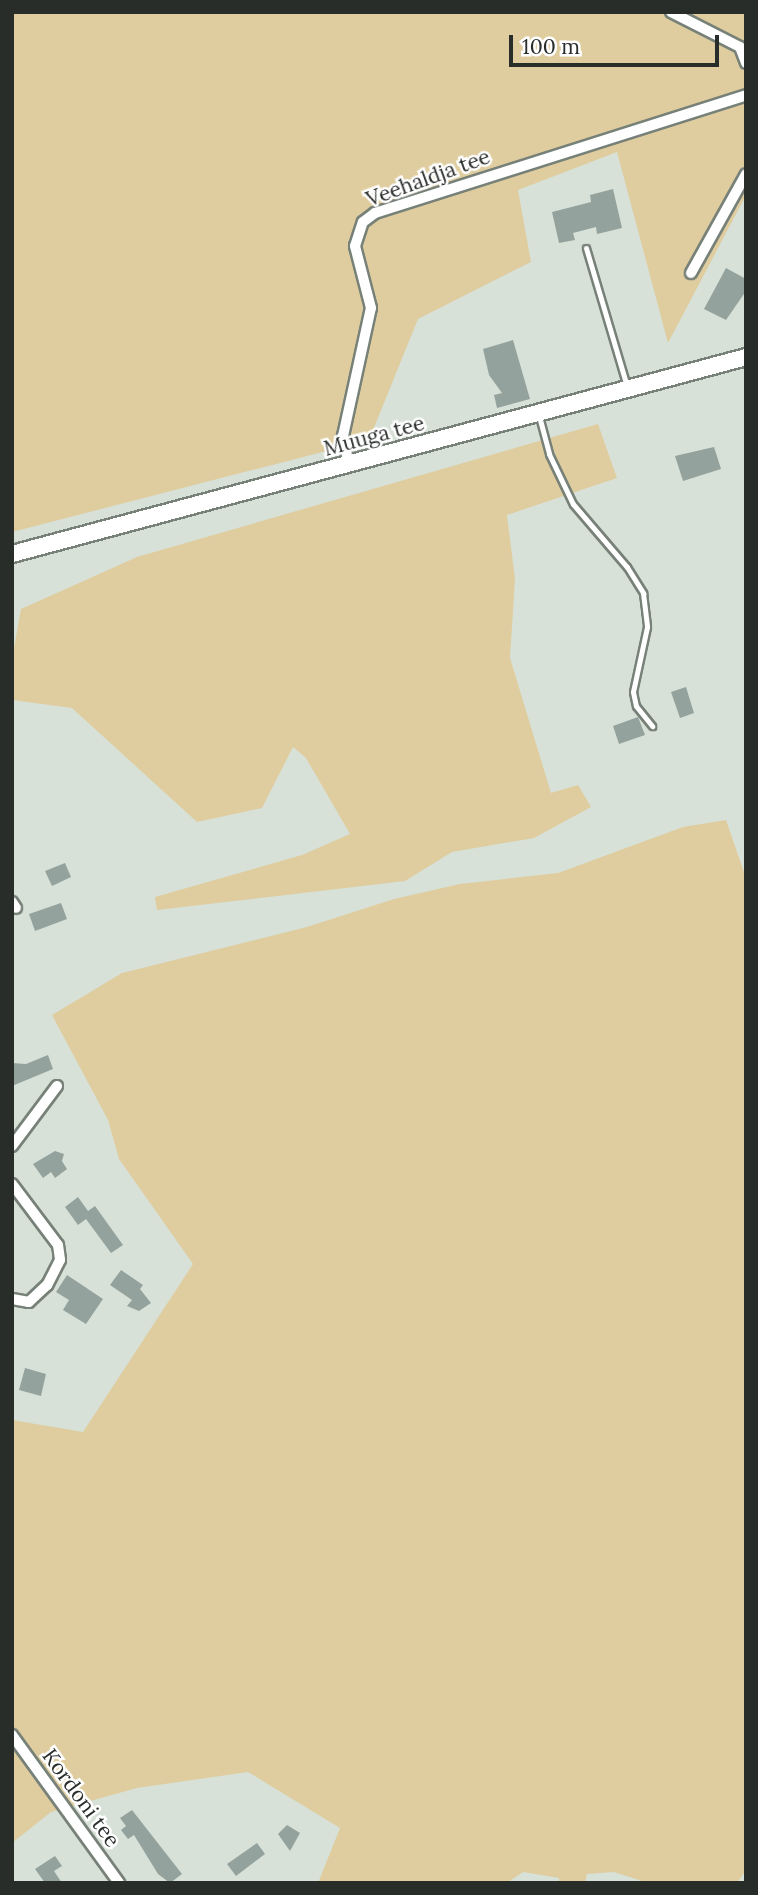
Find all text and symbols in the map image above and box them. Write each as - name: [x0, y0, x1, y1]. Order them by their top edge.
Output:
- scale bar: [513, 21, 723, 65]
- text: 100 m: [522, 33, 580, 60]
- street label: Veehaldja tee: [363, 144, 493, 212]
- street label: Muuga tee: [321, 410, 427, 462]
- street label: Kordoni tee: [37, 1744, 125, 1852]

